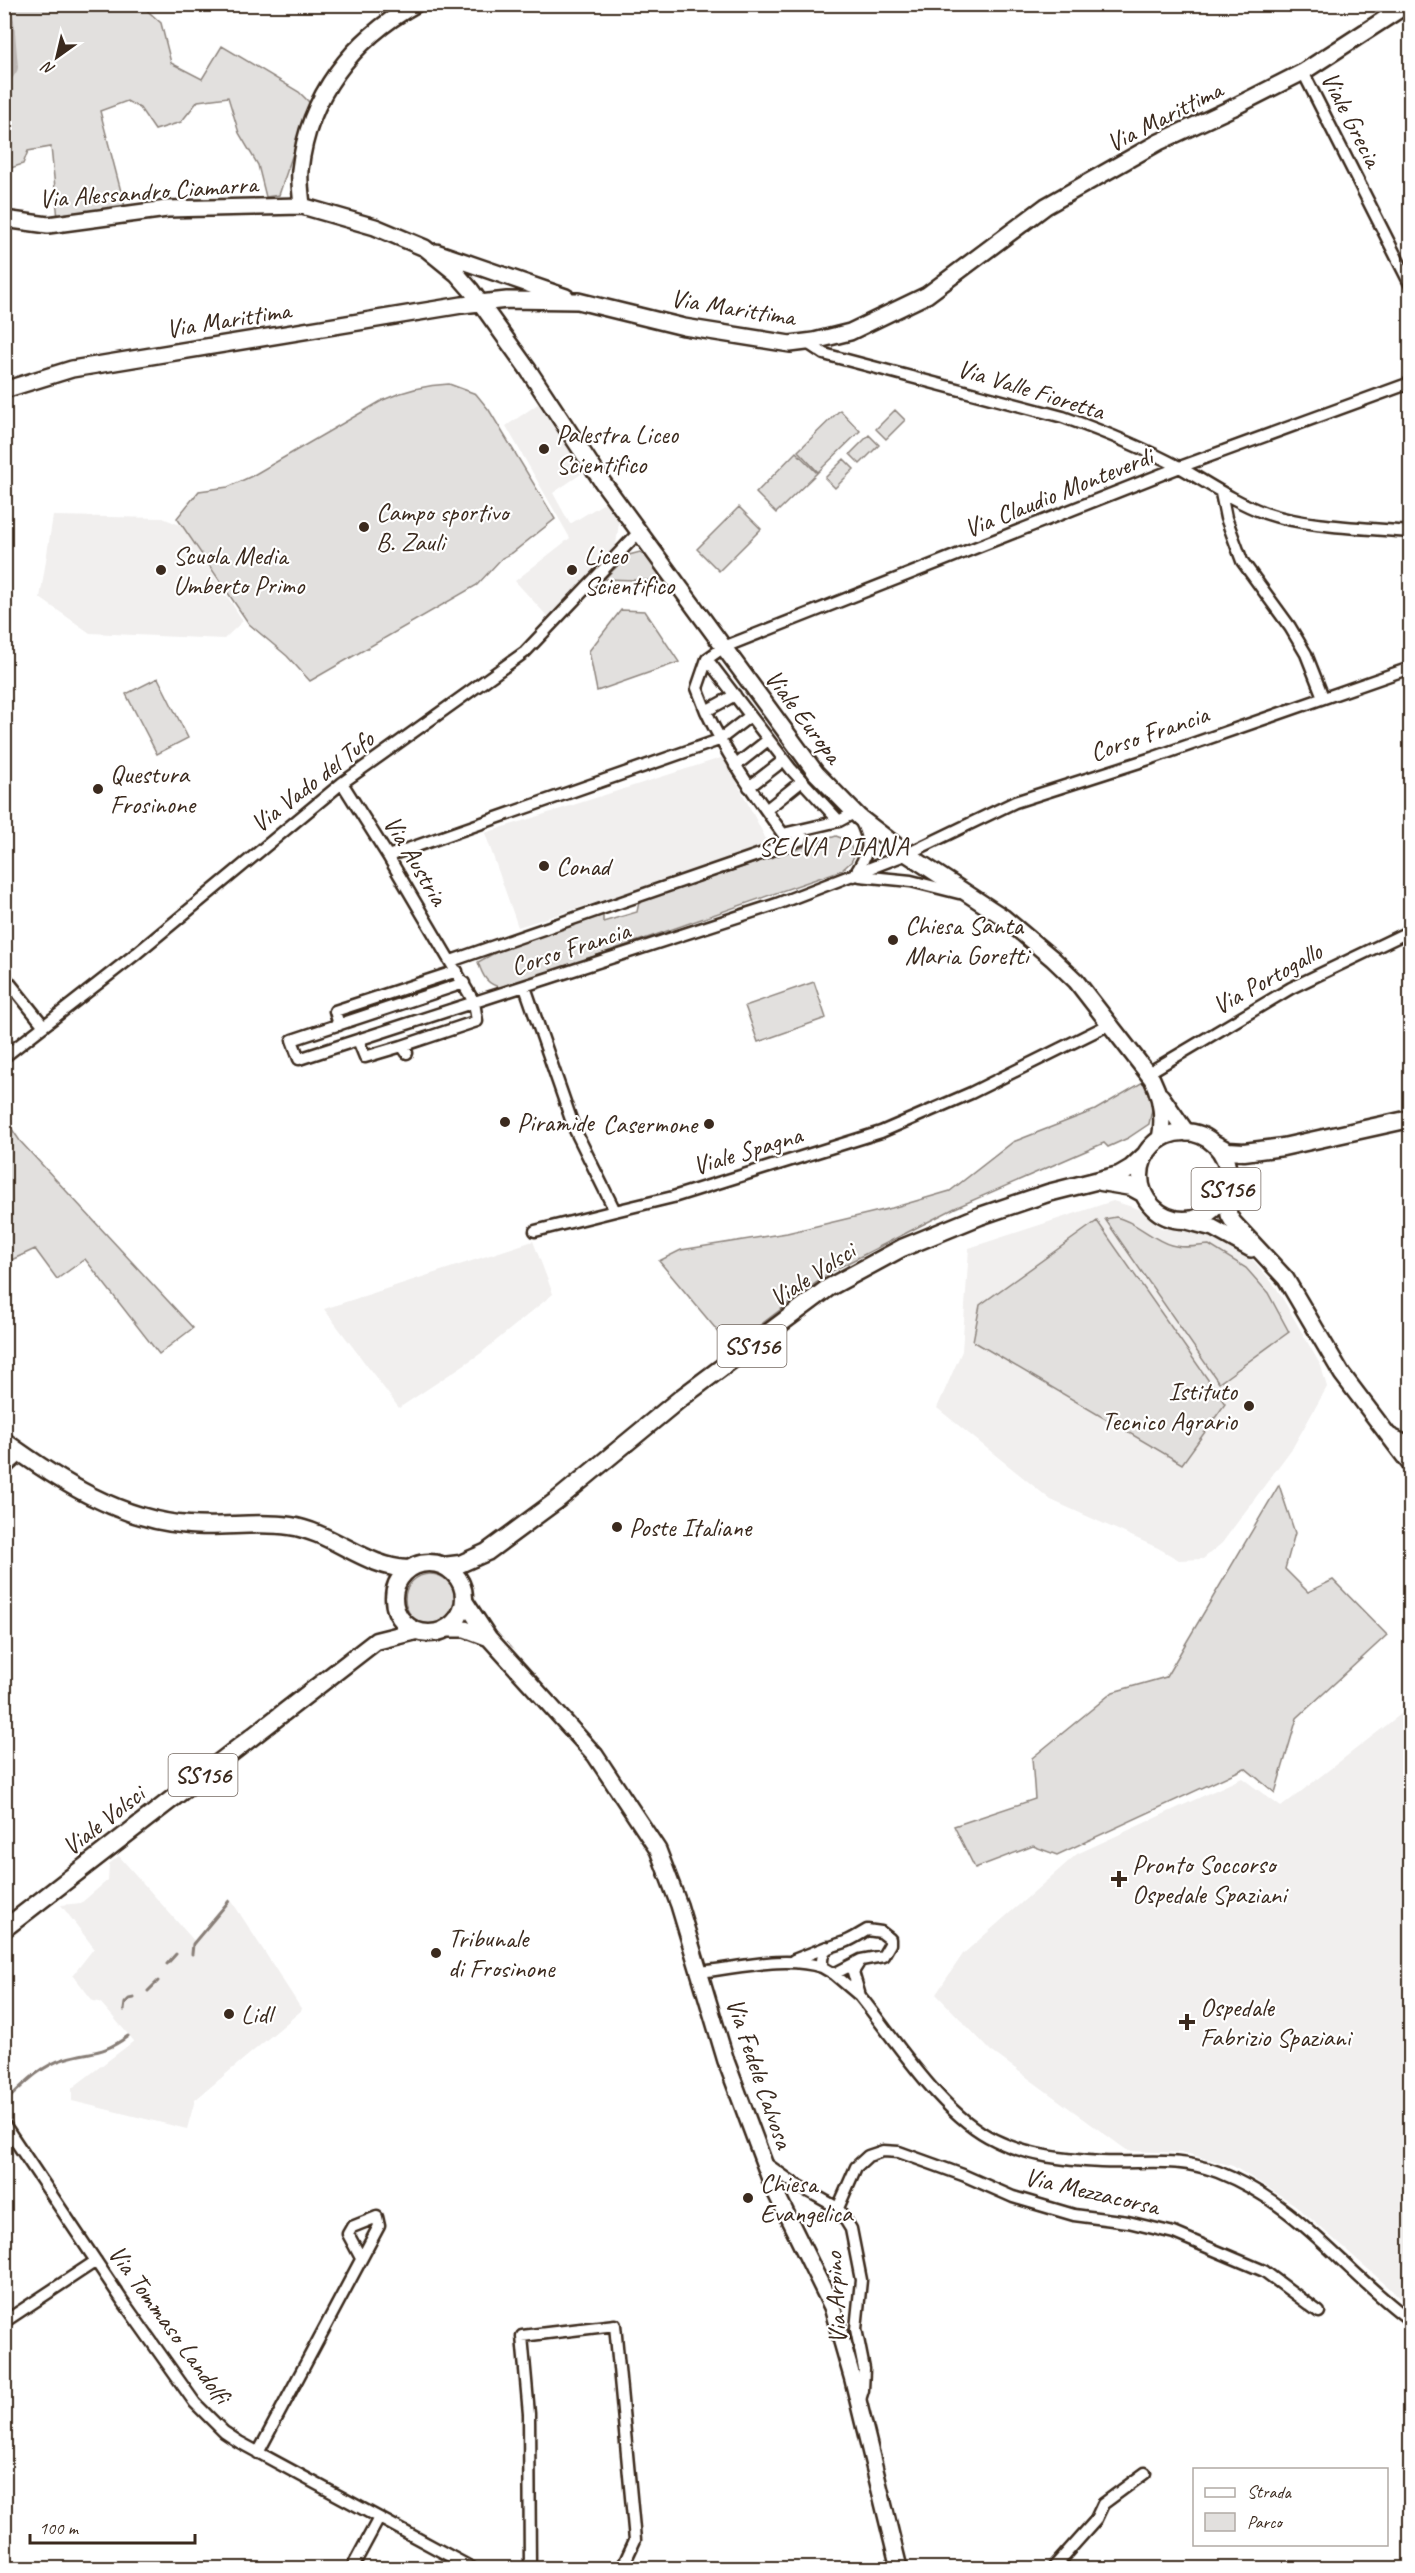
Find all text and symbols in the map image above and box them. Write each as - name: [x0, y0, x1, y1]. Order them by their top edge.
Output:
- north arrow: [27, 27, 87, 87]
- text: N: [37, 56, 59, 80]
- street label: Viale Grecia: [1313, 66, 1391, 175]
- street label: Via Marittima: [1101, 72, 1230, 160]
- street label: Via Alessandro Ciamarra: [38, 167, 261, 216]
- street label: Via Marittima: [668, 281, 800, 334]
- street label: Via Marittima: [164, 293, 295, 346]
- street label: Via Valle Fioretta: [953, 352, 1110, 428]
- place label: Palestra Liceo Scientifico: [556, 418, 680, 481]
- street label: Via Claudio Monteverdi: [959, 438, 1160, 545]
- marker: Palestra Liceo Scientifico: [537, 442, 551, 456]
- place label: Campo sportivo B. Zauli: [376, 496, 511, 559]
- marker: Campo sportivo B. Zauli: [357, 520, 371, 534]
- place label: Scuola Media Umberto Primo: [173, 539, 306, 602]
- place label: Liceo Scientifico: [584, 539, 676, 602]
- marker: Scuola Media Umberto Primo: [154, 563, 168, 577]
- marker: Liceo Scientifico: [565, 563, 579, 577]
- street label: Viale Europa: [757, 663, 851, 772]
- street label: Corso Francia: [1086, 697, 1214, 769]
- street label: Via Vado del Tufo: [244, 722, 382, 840]
- place label: Questura Frosinone: [110, 758, 197, 821]
- marker: Questura Frosinone: [91, 782, 105, 796]
- street label: Via Austria: [376, 809, 456, 913]
- district label: SELVA PIANA: [758, 829, 910, 863]
- place label: Conad: [556, 850, 614, 883]
- marker: Conad: [537, 859, 551, 873]
- place label: Chiesa Santa Maria Goretti: [905, 909, 1031, 972]
- street label: Corso Francia: [506, 913, 635, 983]
- marker: Chiesa Santa Maria Goretti: [886, 933, 900, 947]
- street label: Via Portogallo: [1207, 934, 1329, 1022]
- place label: Piramide: [517, 1106, 596, 1139]
- place label: Casermone: [603, 1108, 700, 1141]
- marker: Piramide: [498, 1115, 512, 1129]
- marker: Casermone: [702, 1117, 716, 1131]
- street label: Viale Spagna: [689, 1118, 807, 1183]
- road number: SS156: [1192, 1168, 1260, 1210]
- street label: Viale Volsci: [763, 1233, 864, 1314]
- road number: SS156: [718, 1325, 786, 1367]
- place label: Istituto Tecnico Agrario: [1102, 1375, 1239, 1438]
- marker: Istituto Tecnico Agrario: [1242, 1399, 1256, 1413]
- place label: Poste Italiane: [629, 1511, 753, 1544]
- marker: Poste Italiane: [610, 1520, 624, 1534]
- road number: SS156: [168, 1754, 238, 1796]
- street label: Viale Volsci: [55, 1776, 154, 1863]
- place label: Pronto Soccorso Ospedale Spaziani: [1132, 1848, 1289, 1911]
- marker: Pronto Soccorso Ospedale Spaziani: [1110, 1870, 1128, 1888]
- place label: Tribunale di Frosinone: [448, 1922, 556, 1985]
- marker: Tribunale di Frosinone: [429, 1946, 443, 1960]
- place label: Ospedale Fabrizio Spaziani: [1200, 1991, 1353, 2054]
- street label: Via Fedele Calvosa: [718, 1994, 801, 2154]
- place label: Lidl: [241, 1998, 276, 2031]
- marker: Lidl: [222, 2007, 236, 2021]
- marker: Ospedale Fabrizio Spaziani: [1178, 2013, 1196, 2031]
- street label: Via Mezzacorsa: [1021, 2160, 1165, 2223]
- place label: Chiesa Evangelica: [760, 2167, 854, 2230]
- marker: Chiesa Evangelica: [741, 2191, 755, 2205]
- street label: Via Tommaso Landolfi: [101, 2238, 240, 2413]
- street label: Via Arpino: [817, 2249, 854, 2345]
- legend: [1193, 2468, 1388, 2546]
- text: Strada: [1247, 2481, 1292, 2503]
- scale bar: [30, 2507, 195, 2545]
- text: Parco: [1247, 2511, 1283, 2533]
- text: 100 m: [39, 2517, 80, 2539]

